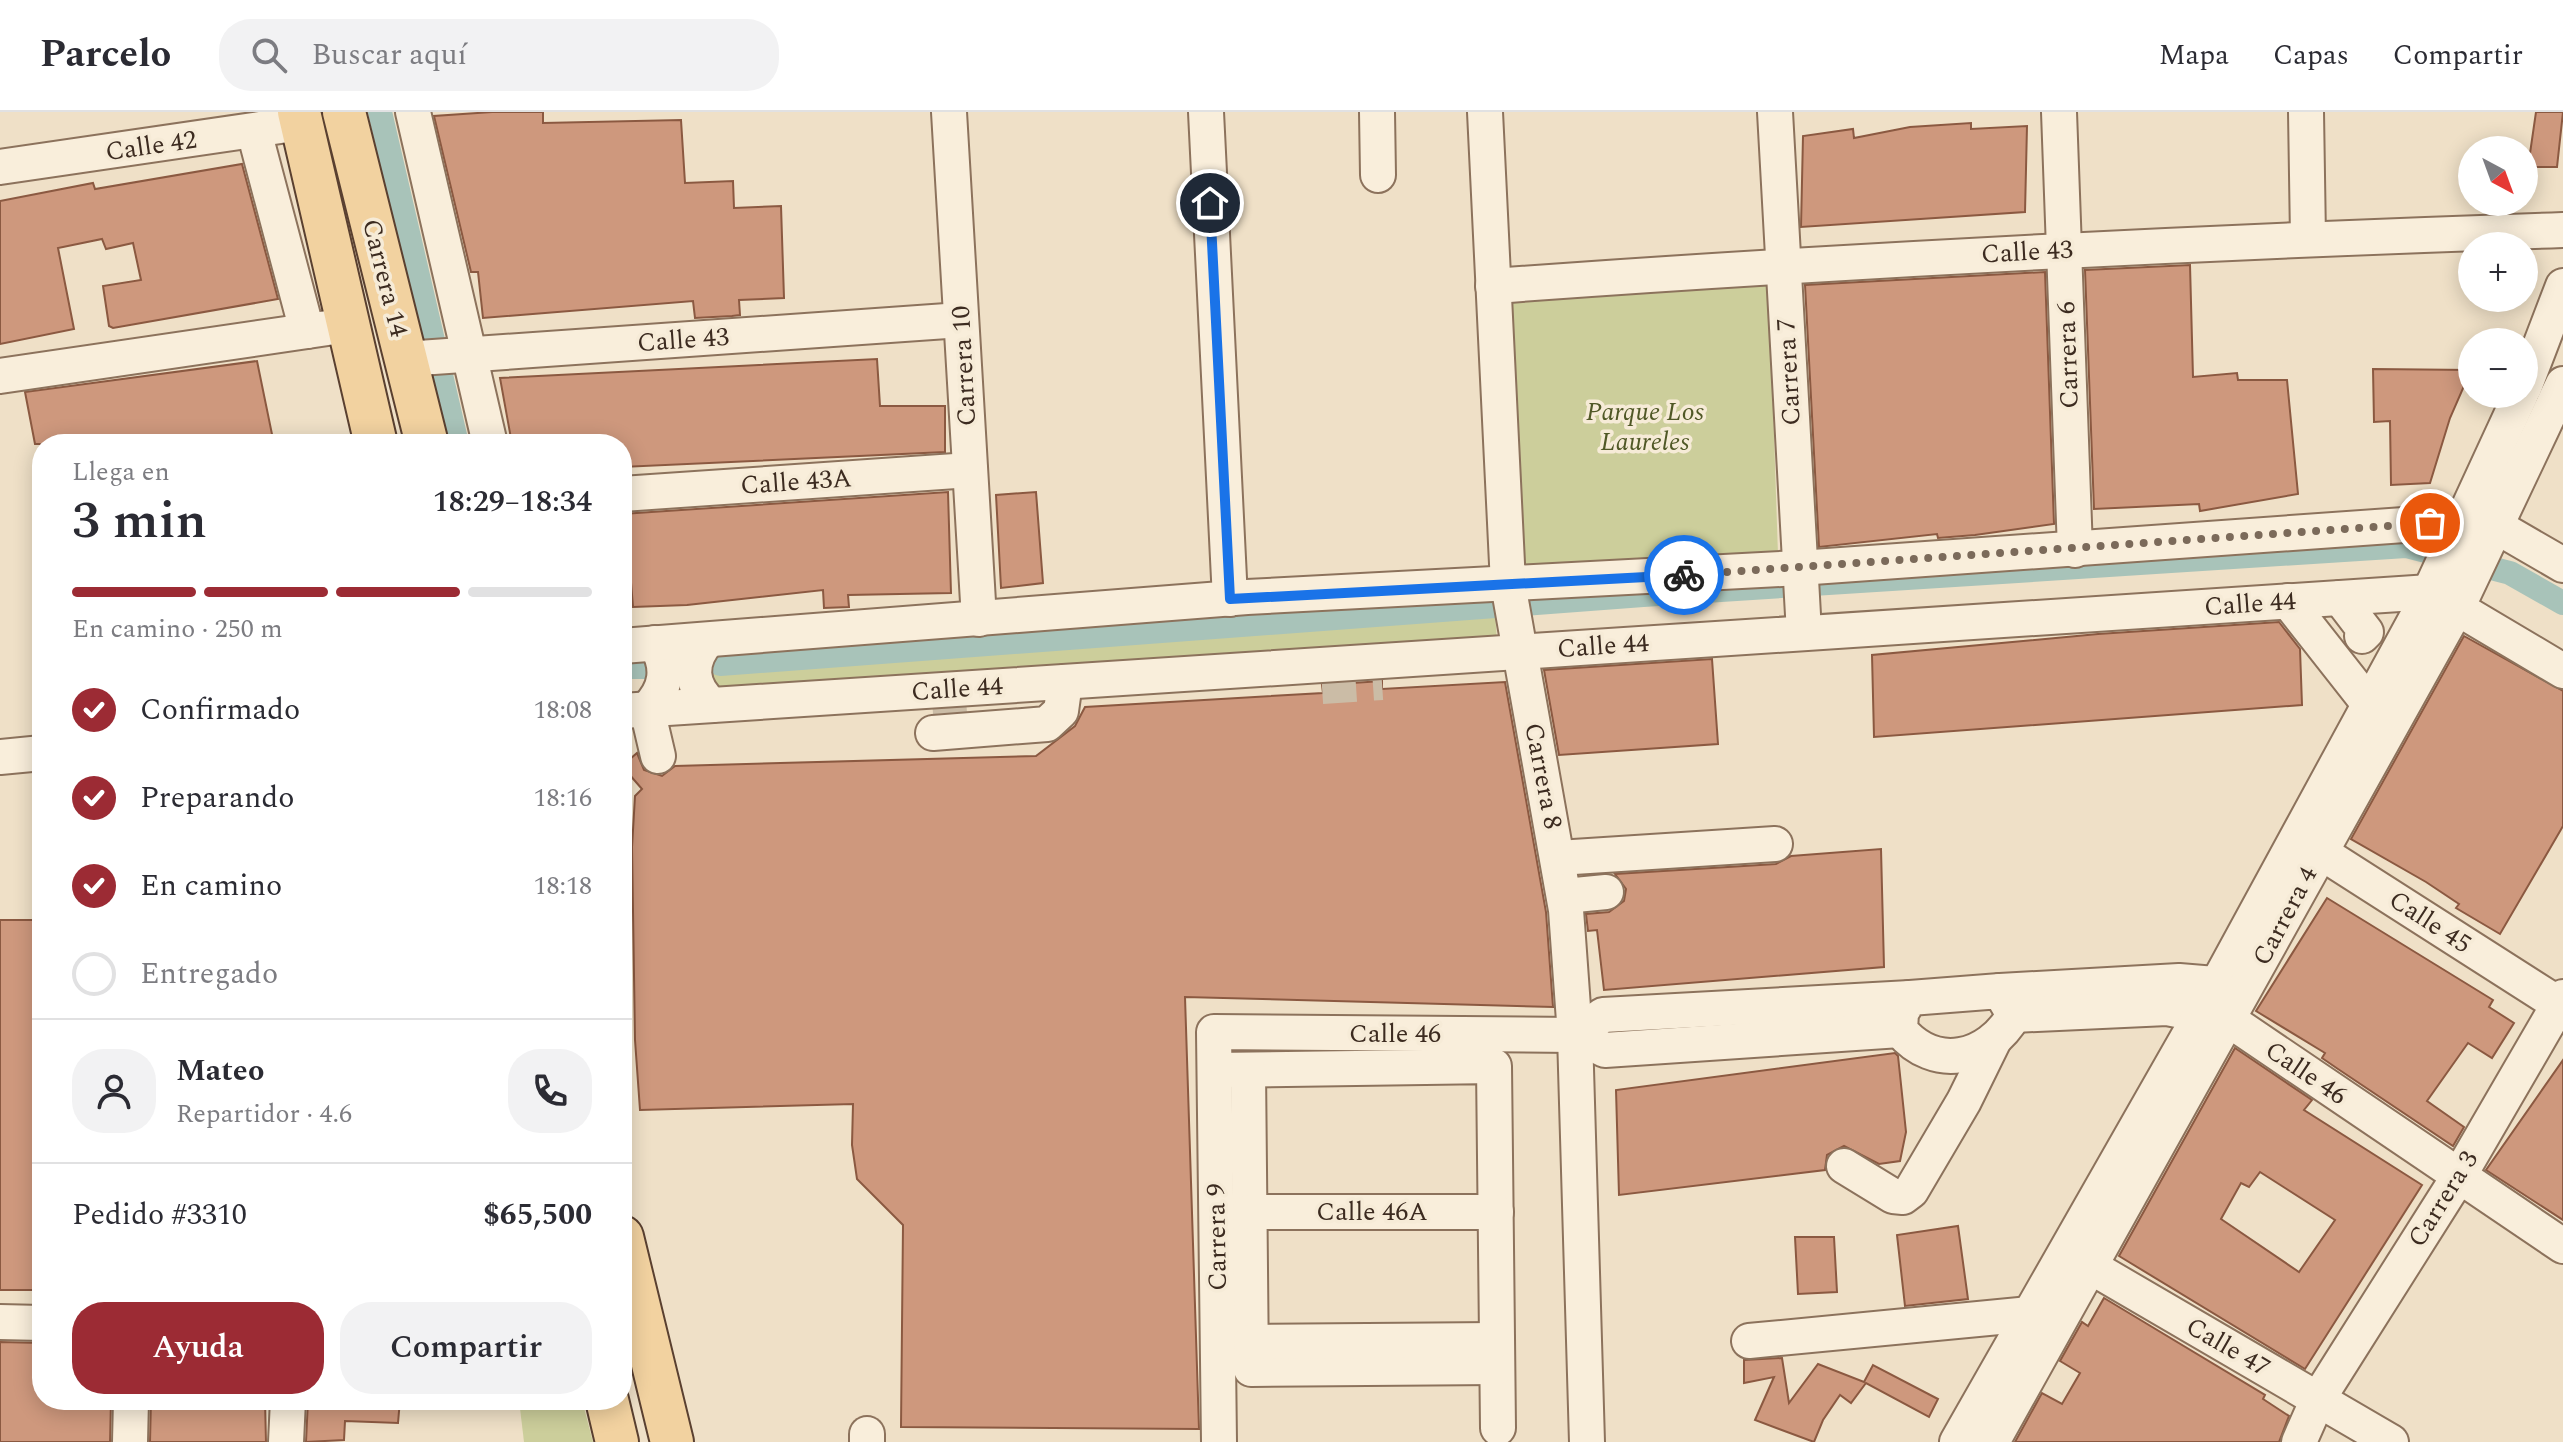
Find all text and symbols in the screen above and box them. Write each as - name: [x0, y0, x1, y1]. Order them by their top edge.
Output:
- search box: [219, 19, 779, 91]
- text: Parcelo: [40, 26, 171, 84]
- text: Buscar aquí: [311, 32, 467, 78]
- icon: search: [247, 33, 291, 77]
- text: Mapa: [2159, 34, 2229, 77]
- text: Capas: [2273, 34, 2349, 77]
- text: Compartir: [2393, 34, 2523, 77]
- street label: Calle 42: [103, 120, 199, 172]
- north arrow: [2458, 136, 2538, 216]
- map controls: [2458, 136, 2538, 408]
- pin: [1176, 169, 1244, 237]
- icon: home: [1188, 181, 1232, 225]
- street label: Carrera 14: [351, 215, 419, 341]
- street label: Calle 43: [1980, 230, 2074, 274]
- button: +: [2458, 232, 2538, 312]
- street label: Carrera 6: [2046, 301, 2090, 409]
- street label: Carrera 10: [941, 305, 987, 427]
- street label: Calle 43: [636, 317, 730, 363]
- street label: Carrera 7: [1766, 317, 1812, 427]
- button: −: [2458, 328, 2538, 408]
- park label: Parque Los Laureles: [1586, 392, 1704, 462]
- text: Llega en: [72, 452, 170, 492]
- street label: Calle 43A: [739, 458, 853, 506]
- text: 18:29–18:34: [433, 479, 592, 525]
- text: 3 min: [72, 482, 207, 561]
- pin: [2396, 489, 2464, 557]
- icon: bag: [2408, 501, 2452, 545]
- courier: [1644, 535, 1724, 615]
- icon: bike: [1662, 553, 1706, 597]
- street label: Calle 44: [2203, 581, 2297, 627]
- text: En camino · 250 m: [72, 609, 283, 649]
- street label: Calle 44: [1556, 623, 1650, 669]
- street label: Calle 44: [910, 666, 1004, 712]
- text: Confirmado: [140, 687, 300, 733]
- icon: check: [72, 688, 116, 732]
- text: 18:08: [533, 690, 592, 730]
- street label: Carrera 8: [1513, 719, 1573, 833]
- text: Preparando: [140, 775, 294, 821]
- icon: check: [72, 776, 116, 820]
- text: 18:16: [533, 778, 592, 818]
- street label: Carrera 4: [2242, 859, 2328, 973]
- text: En camino: [140, 863, 282, 909]
- icon: check: [72, 864, 116, 908]
- text: 18:18: [533, 866, 592, 906]
- street label: Calle 45: [2381, 880, 2479, 964]
- text: Entregado: [140, 951, 278, 997]
- street label: Calle 46: [1349, 1014, 1441, 1054]
- street label: Calle 46: [2257, 1031, 2355, 1115]
- text: Mateo: [176, 1048, 264, 1094]
- button: person: [72, 1049, 156, 1133]
- button: phone: [508, 1049, 592, 1133]
- text: Repartidor · 4.6: [176, 1094, 352, 1134]
- street label: Carrera 3: [2398, 1143, 2488, 1255]
- street label: Carrera 9: [1196, 1183, 1238, 1291]
- text: Pedido #3310: [72, 1192, 247, 1238]
- text: $65,500: [483, 1192, 592, 1238]
- street label: Calle 46A: [1316, 1192, 1428, 1232]
- button: Ayuda: [72, 1302, 324, 1394]
- button: Compartir: [340, 1302, 592, 1394]
- street label: Calle 47: [2178, 1307, 2278, 1387]

